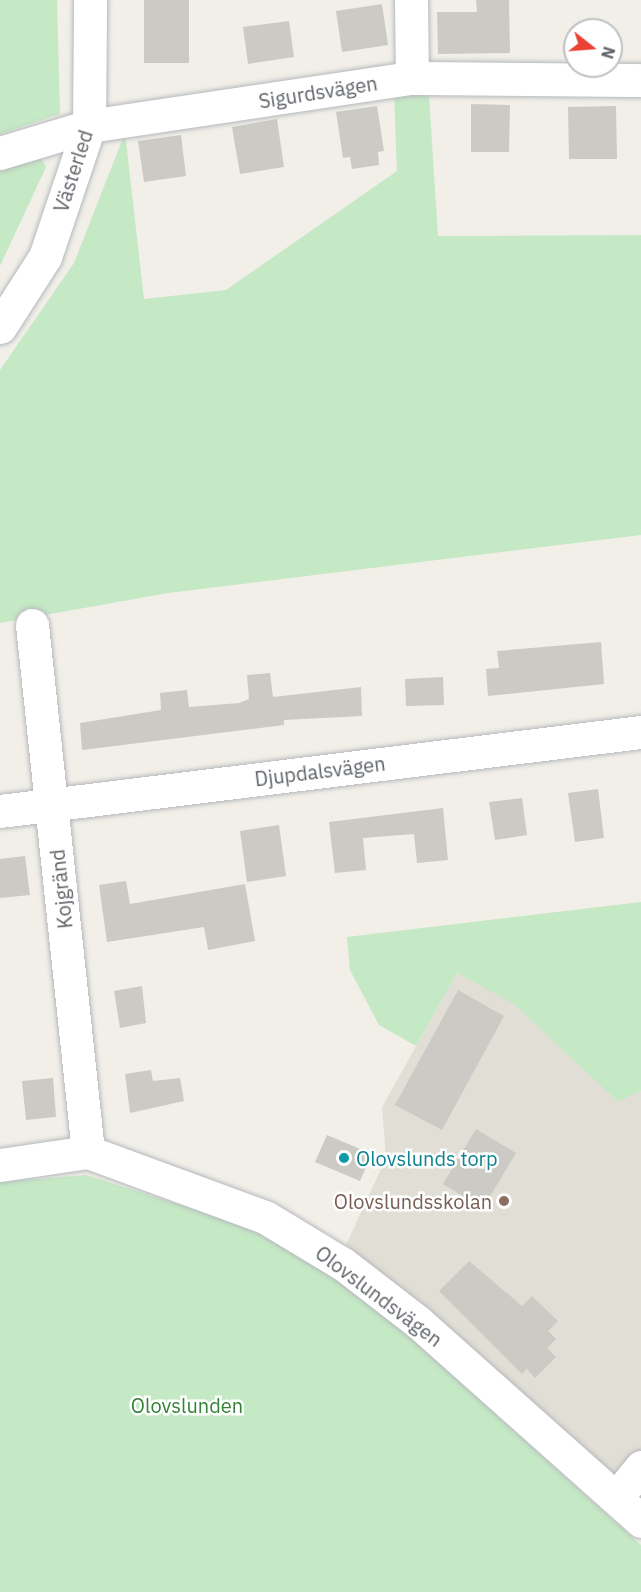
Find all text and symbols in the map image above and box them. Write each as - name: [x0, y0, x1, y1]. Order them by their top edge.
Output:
- north arrow: [563, 18, 623, 78]
- text: N: [597, 44, 620, 61]
- street label: Sigurdsvägen: [257, 71, 379, 113]
- street label: Västerled: [48, 127, 98, 215]
- street label: Djupdalsvägen: [253, 751, 387, 791]
- street label: Kojgränd: [45, 848, 77, 930]
- place label: Olovslunds torp: [356, 1146, 498, 1170]
- marker: Olovslunds torp: [337, 1151, 351, 1165]
- place label: Olovslundsskolan: [334, 1189, 492, 1213]
- marker: Olovslundsskolan: [497, 1194, 511, 1208]
- street label: Olovslundsvägen: [311, 1241, 447, 1351]
- park label: Olovslunden: [131, 1393, 243, 1417]

